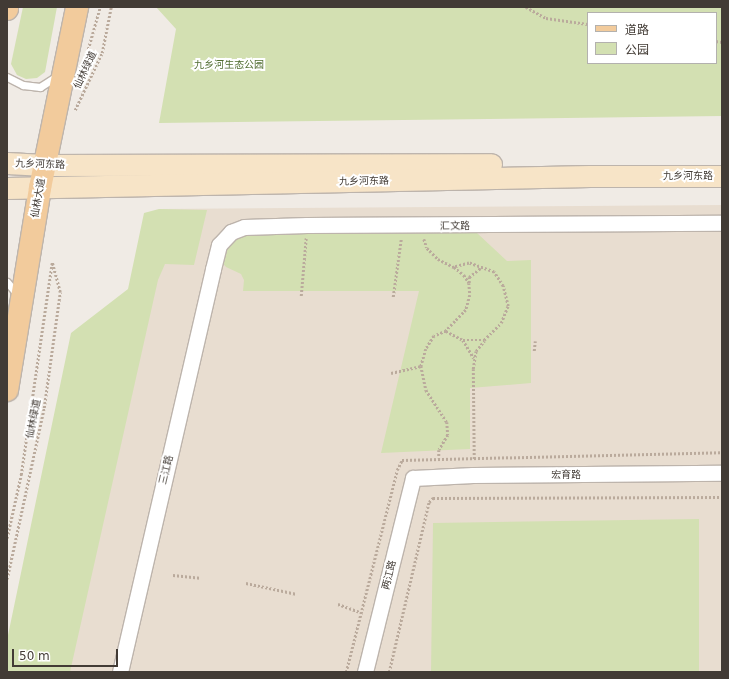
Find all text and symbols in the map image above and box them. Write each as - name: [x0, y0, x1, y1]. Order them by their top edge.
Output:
- legend: [587, 12, 717, 64]
- text: 道路: [625, 23, 649, 37]
- text: 公园: [625, 43, 649, 57]
- street label: 仙林绿道: [71, 49, 99, 91]
- park label: 九乡河生态公园: [194, 59, 264, 71]
- street label: 九乡河东路: [15, 157, 65, 171]
- street label: 九乡河东路: [663, 170, 713, 182]
- street label: 九乡河东路: [339, 175, 389, 187]
- street label: 仙林大道: [29, 177, 47, 219]
- street label: 汇文路: [440, 220, 470, 232]
- street label: 仙林绿道: [23, 398, 43, 440]
- street label: 三江路: [157, 454, 175, 486]
- street label: 宏育路: [551, 469, 581, 481]
- street label: 两江路: [380, 559, 398, 591]
- scale bar: [14, 641, 120, 667]
- text: 50 m: [19, 649, 50, 663]

